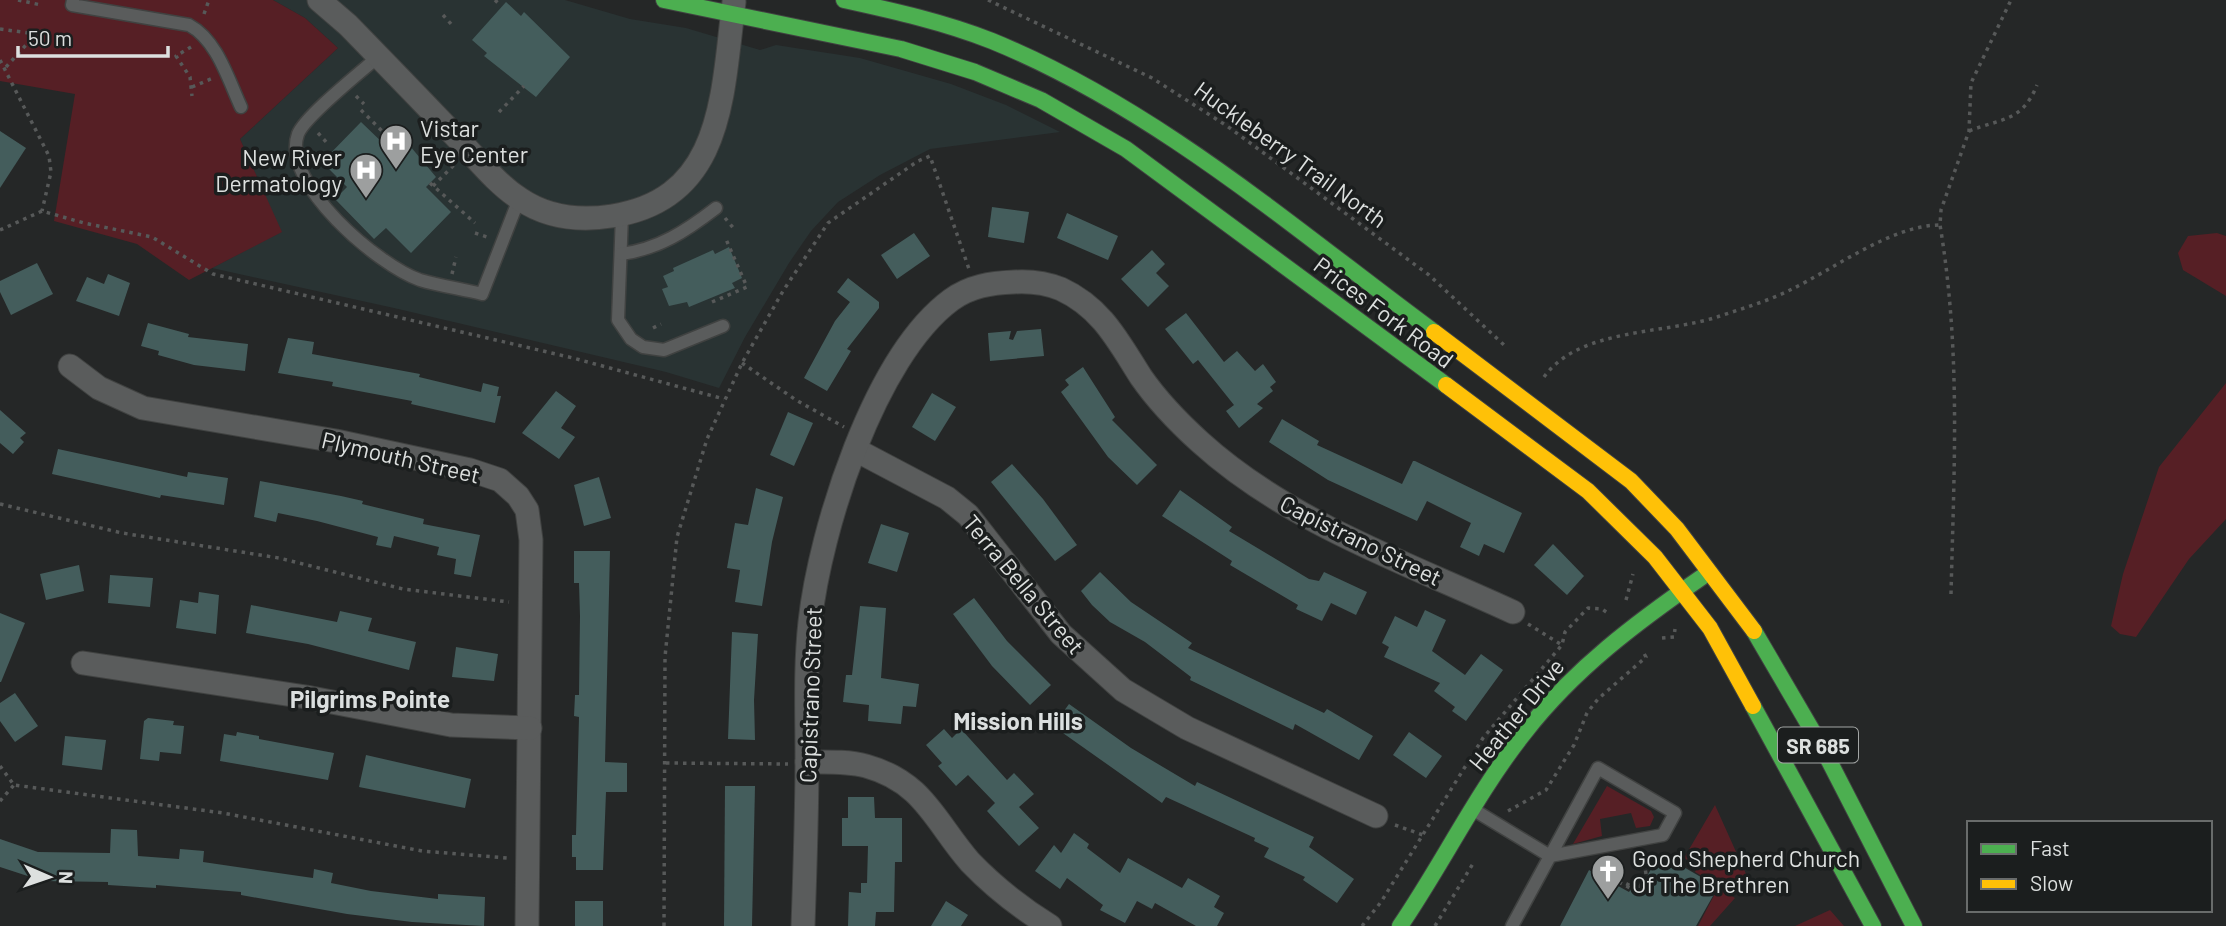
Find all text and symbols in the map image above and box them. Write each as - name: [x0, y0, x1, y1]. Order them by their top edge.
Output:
- scale bar: [18, 14, 168, 58]
- text: 50 m: [28, 25, 72, 50]
- street label: Huckleberry Trail North: [1189, 75, 1393, 233]
- place label: Vistar Eye Center: [420, 114, 529, 168]
- hospital icon: Vistar Eye Center: [377, 122, 415, 171]
- place label: New River Dermatology: [215, 143, 343, 197]
- hospital icon: New River Dermatology: [347, 151, 385, 200]
- street label: Prices Fork Road: [1309, 250, 1459, 374]
- street label: Plymouth Street: [319, 425, 483, 489]
- street label: Capistrano Street: [1276, 489, 1446, 591]
- street label: Terra Bella Street: [958, 509, 1090, 659]
- street label: Capistrano Street: [793, 607, 827, 783]
- street label: Heather Drive: [1462, 652, 1570, 776]
- district label: Pilgrims Pointe: [290, 684, 450, 713]
- district label: Mission Hills: [953, 706, 1083, 735]
- road number: SR 685: [1778, 728, 1858, 762]
- legend: [1967, 821, 2212, 912]
- text: Fast: [2030, 835, 2070, 860]
- north arrow: [14, 842, 84, 912]
- place label: Good Shepherd Church Of The Brethren: [1632, 844, 1860, 898]
- church icon: Good Shepherd Church Of The Brethren: [1589, 852, 1627, 901]
- text: Slow: [2030, 870, 2073, 895]
- text: N: [55, 871, 78, 884]

